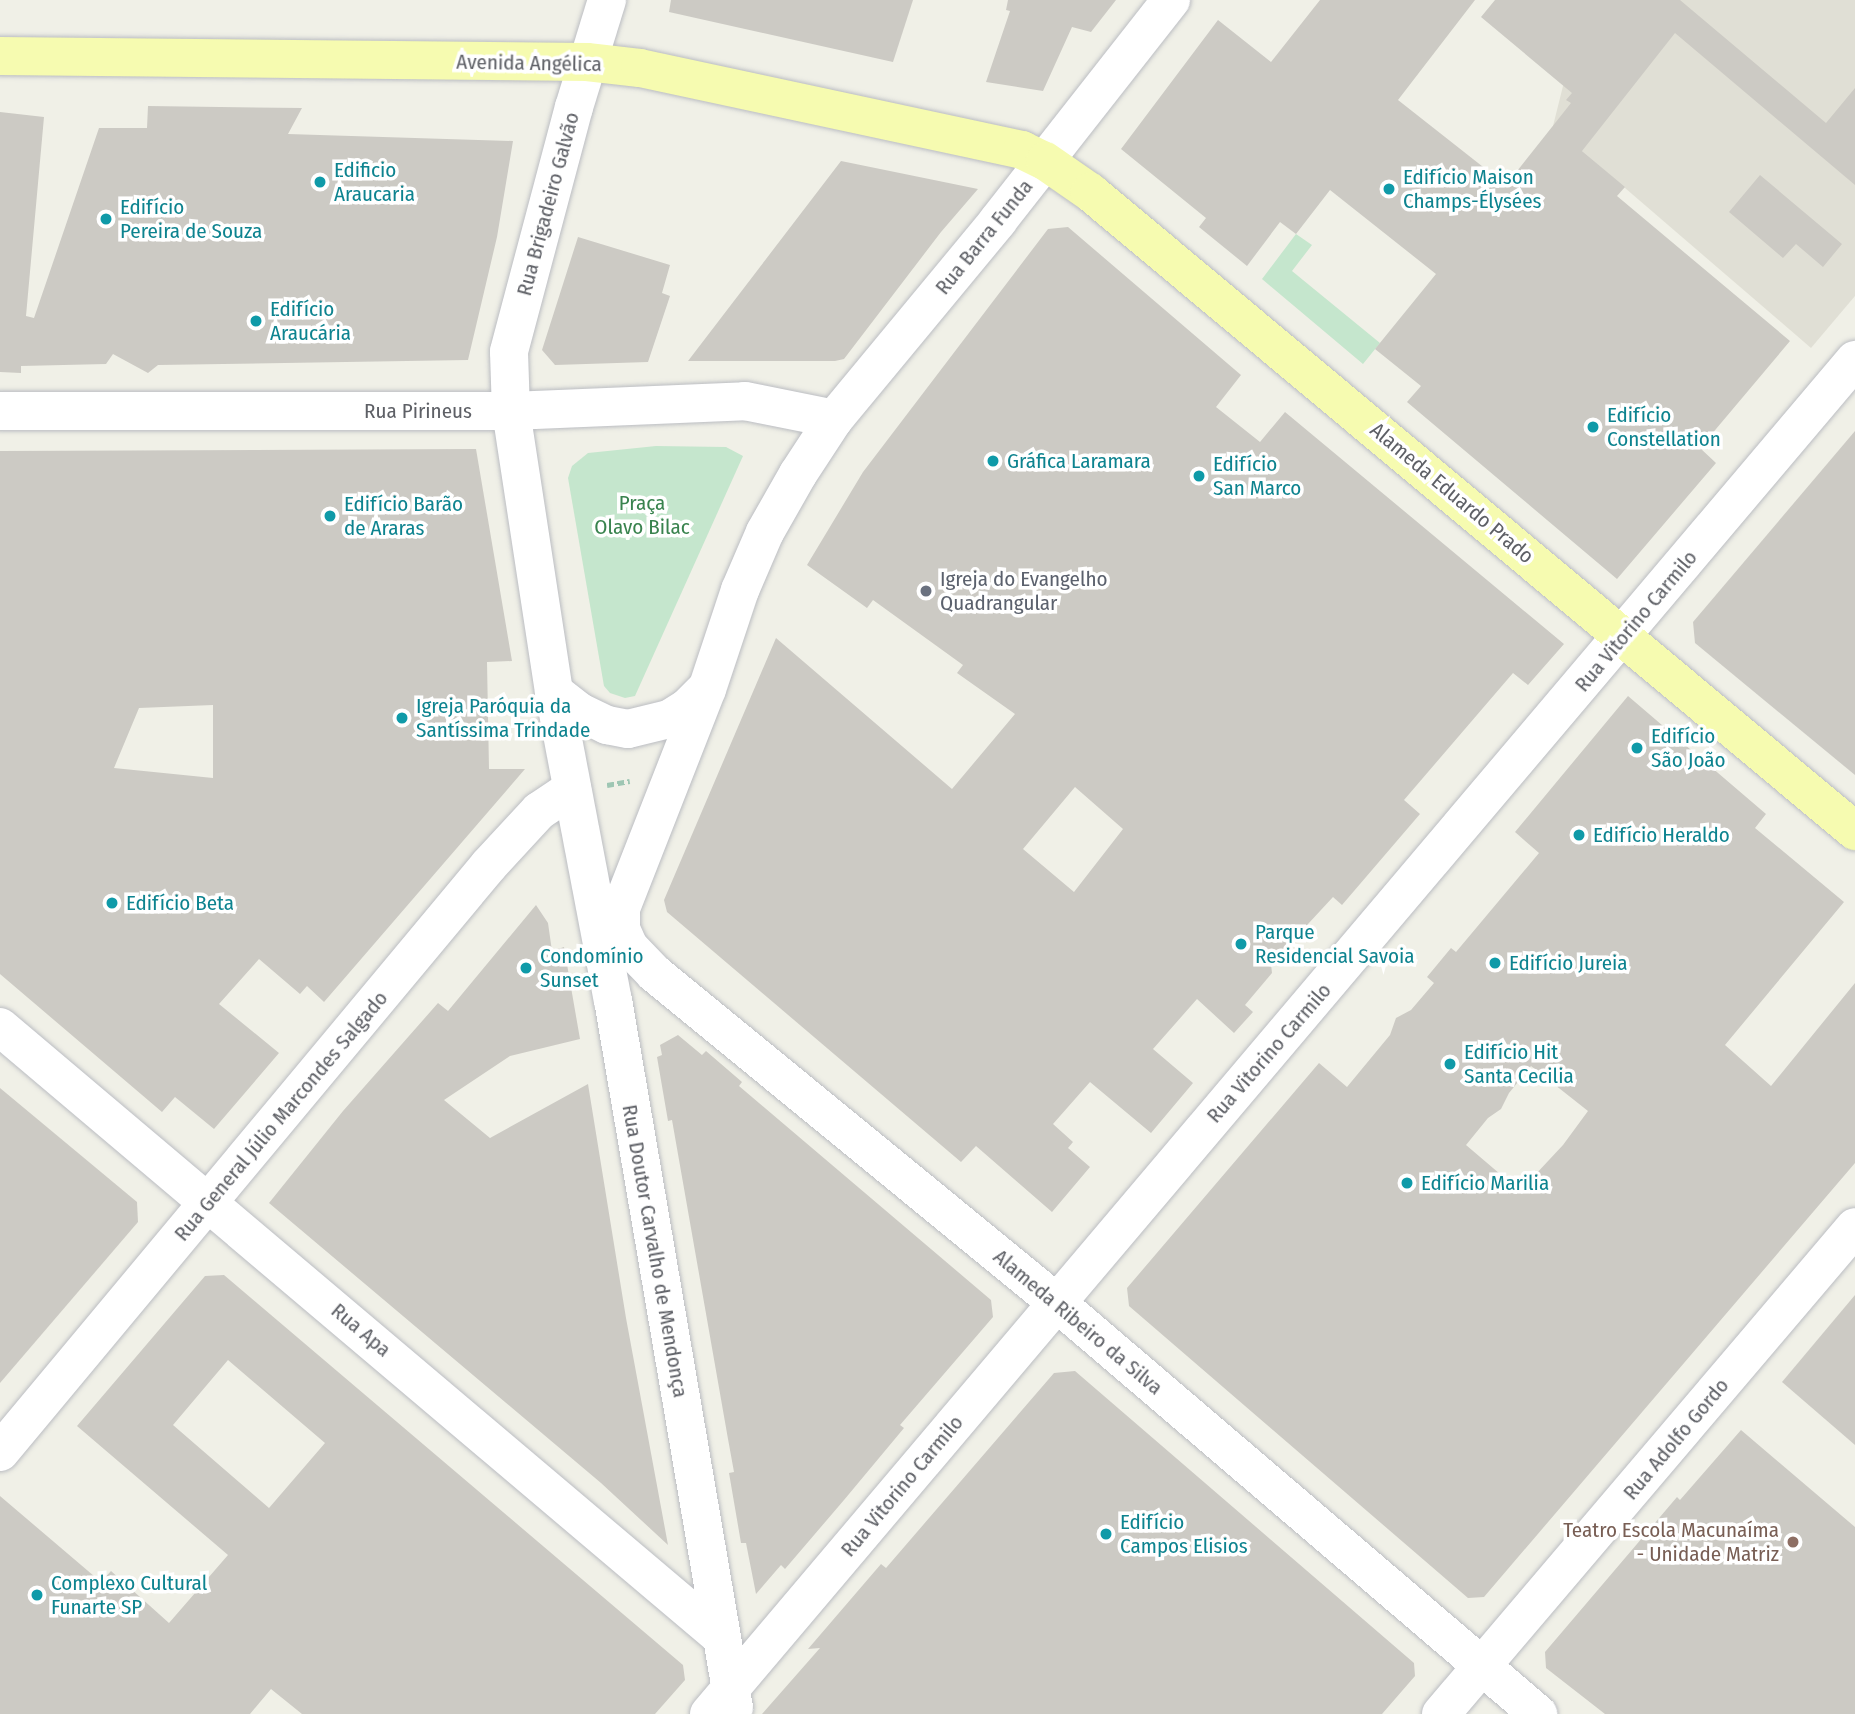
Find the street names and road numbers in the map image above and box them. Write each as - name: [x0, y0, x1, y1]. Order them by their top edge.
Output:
- street label: Avenida Angélica: [456, 49, 602, 77]
- street label: Rua Brigadeiro Galvão: [511, 109, 585, 299]
- street label: Rua Barra Funda: [930, 174, 1038, 300]
- street label: Rua Pirineus: [364, 398, 472, 424]
- street label: Alameda Eduardo Prado: [1365, 417, 1539, 569]
- street label: Rua Vitorino Carmilo: [1569, 545, 1703, 697]
- street label: Rua Vitorino Carmilo: [1201, 978, 1337, 1128]
- street label: Rua General Júlio Marcondes Salgado: [169, 986, 393, 1246]
- street label: Rua Doutor Carvalho de Mendonça: [617, 1103, 693, 1399]
- street label: Alameda Ribeiro da Silva: [988, 1244, 1168, 1400]
- street label: Rua Apa: [326, 1298, 396, 1362]
- street label: Rua Adolfo Gordo: [1618, 1373, 1734, 1505]
- street label: Rua Vitorino Carmilo: [835, 1410, 969, 1562]

